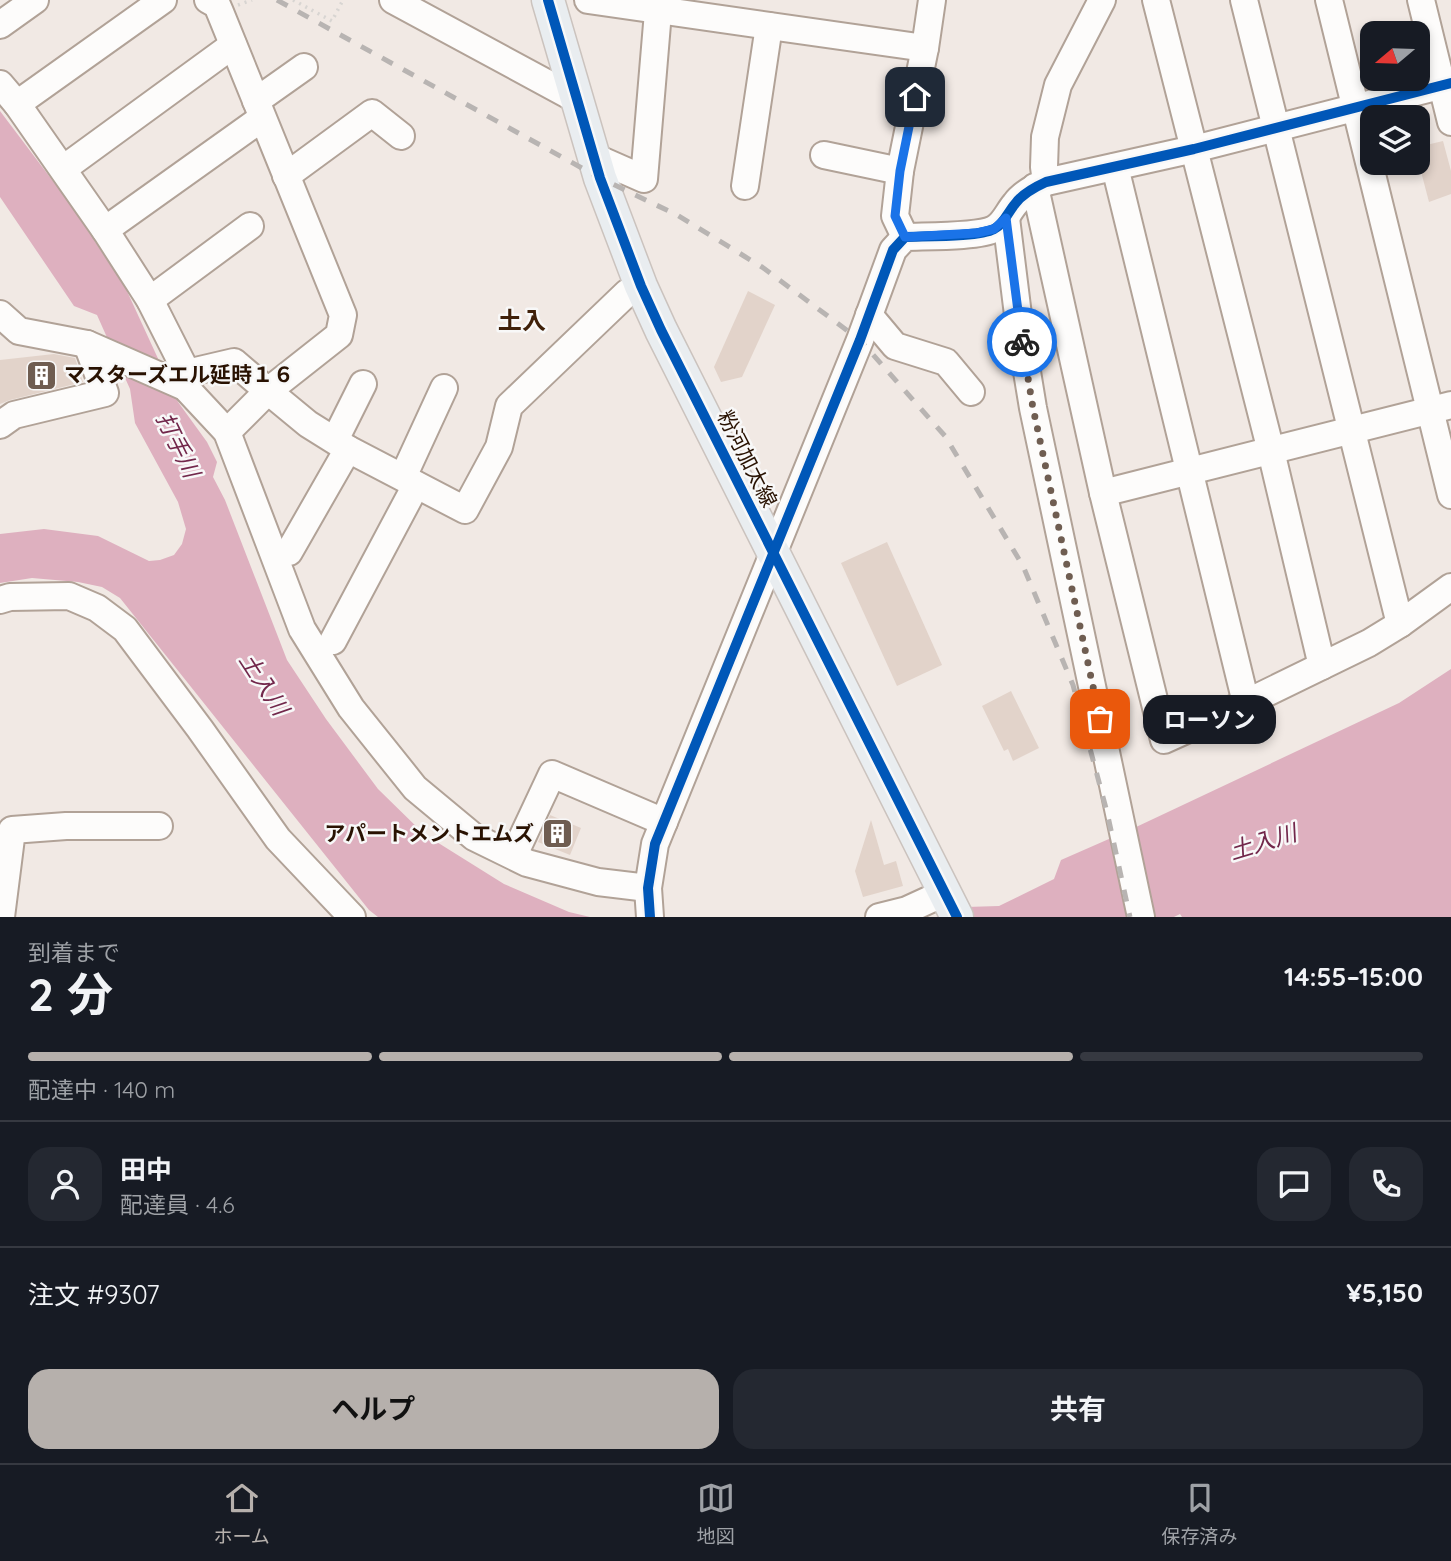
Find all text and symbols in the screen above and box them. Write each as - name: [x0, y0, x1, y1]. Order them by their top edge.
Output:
- north arrow: [1360, 21, 1430, 91]
- map controls: [1360, 21, 1430, 175]
- pin: [885, 67, 945, 127]
- icon: home: [896, 78, 934, 116]
- button: layers: [1360, 105, 1430, 175]
- district label: 土入: [498, 305, 546, 335]
- courier: [987, 307, 1057, 377]
- icon: bike: [1003, 323, 1041, 361]
- building icon: マスターズエル延時１６: [24, 358, 58, 392]
- place label: マスターズエル延時１６: [64, 361, 294, 387]
- street label: 粉河加太線: [712, 406, 783, 511]
- water label: 打手川: [150, 407, 208, 485]
- water label: 土入川: [233, 647, 297, 723]
- pin: [1070, 689, 1130, 749]
- callout: ローソン: [1142, 694, 1275, 744]
- icon: bag: [1081, 700, 1119, 738]
- text: ローソン: [1164, 705, 1256, 734]
- building icon: アパートメントエムズ: [540, 817, 574, 851]
- water label: 土入川: [1226, 817, 1303, 865]
- place label: アパートメントエムズ: [324, 820, 534, 846]
- text: 到着まで: [28, 938, 120, 967]
- text: 14:55–15:00: [1284, 960, 1423, 993]
- text: 2 分: [28, 965, 113, 1023]
- text: 配達中 · 140 m: [28, 1075, 175, 1104]
- button: person: [28, 1147, 102, 1221]
- button: chat: [1257, 1147, 1331, 1221]
- button: phone: [1349, 1147, 1423, 1221]
- text: 田中: [120, 1153, 172, 1186]
- text: 配達員 · 4.6: [120, 1190, 235, 1219]
- text: ¥5,150: [1346, 1276, 1423, 1309]
- text: 注文 #9307: [28, 1278, 160, 1311]
- button: ヘルプ: [28, 1369, 719, 1449]
- button: 共有: [733, 1369, 1423, 1449]
- tab: ホーム: [213, 1479, 270, 1548]
- tab: 地図: [697, 1479, 735, 1548]
- tab: 保存済み: [1162, 1479, 1238, 1548]

